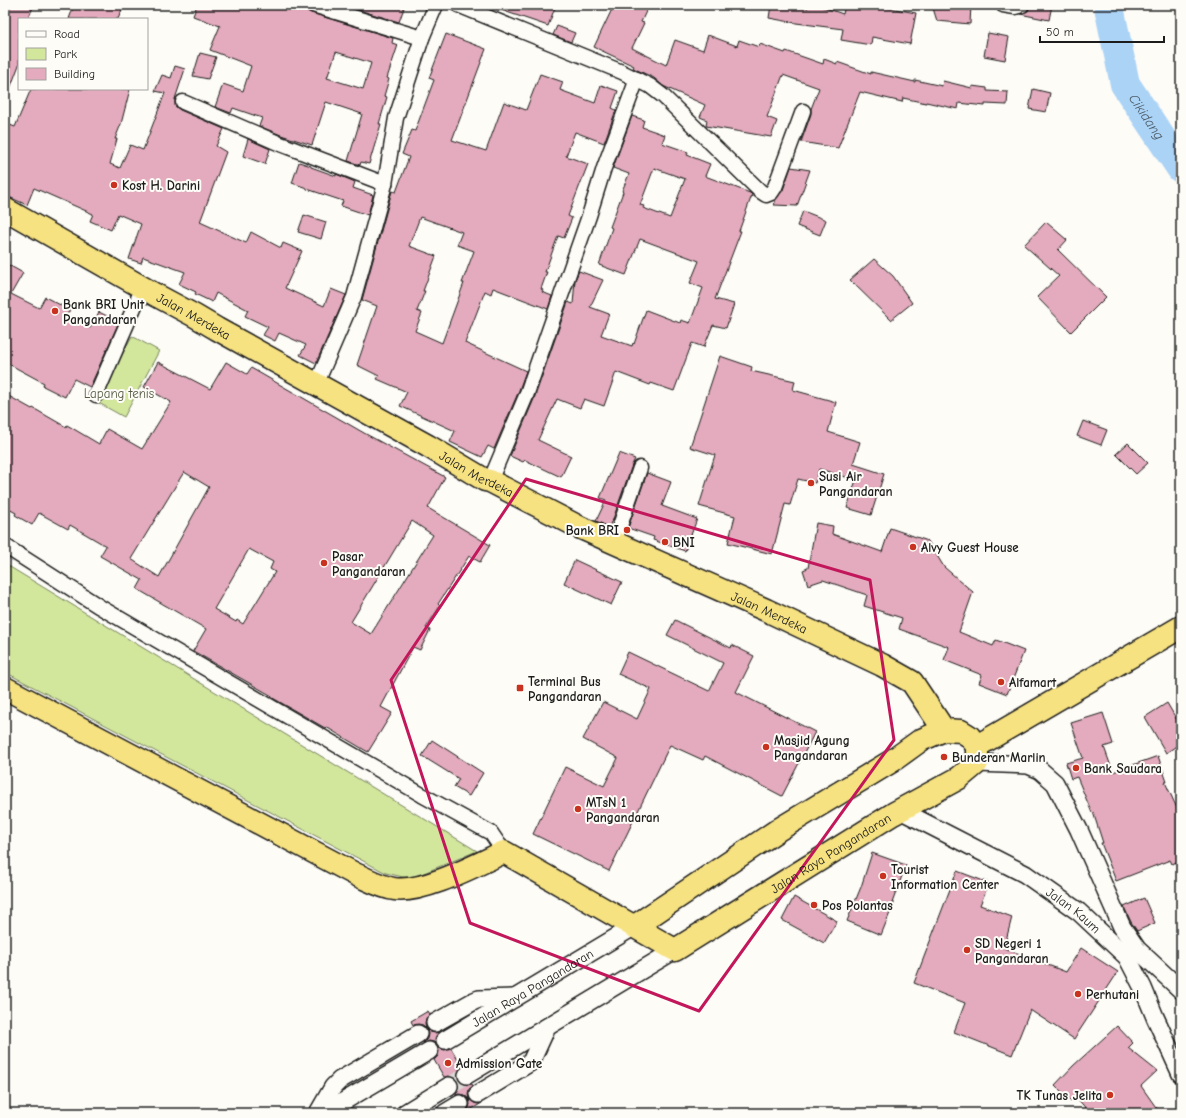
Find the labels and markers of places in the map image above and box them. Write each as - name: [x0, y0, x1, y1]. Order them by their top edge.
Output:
- place label: Kost H. Darini: [122, 178, 200, 193]
- marker: Kost H. Darini: [109, 180, 119, 190]
- place label: Bank BRI Unit Pangandaran: [63, 297, 145, 327]
- marker: Bank BRI Unit Pangandaran: [50, 306, 60, 316]
- place label: Susi Air Pangandaran: [819, 469, 893, 499]
- marker: Susi Air Pangandaran: [806, 478, 816, 488]
- place label: Bank BRI: [566, 523, 619, 538]
- marker: Bank BRI: [622, 525, 632, 535]
- place label: BNI: [673, 535, 695, 550]
- marker: BNI: [660, 537, 670, 547]
- place label: Alvy Guest House: [921, 540, 1019, 555]
- marker: Alvy Guest House: [908, 542, 918, 552]
- place label: Pasar Pangandaran: [332, 549, 406, 579]
- marker: Pasar Pangandaran: [319, 558, 329, 568]
- place label: Terminal Bus Pangandaran: [528, 674, 602, 704]
- place label: Alfamart: [1009, 675, 1057, 690]
- marker: Alfamart: [996, 677, 1006, 687]
- marker: Terminal Bus Pangandaran: [515, 683, 525, 693]
- place label: Masjid Agung Pangandaran: [774, 733, 850, 763]
- marker: Masjid Agung Pangandaran: [761, 742, 771, 752]
- place label: Bunderan Marlin: [952, 750, 1046, 765]
- marker: Bunderan Marlin: [939, 752, 949, 762]
- place label: Bank Saudara: [1084, 761, 1162, 776]
- marker: Bank Saudara: [1071, 763, 1081, 773]
- place label: MTsN 1 Pangandaran: [586, 795, 660, 825]
- marker: MTsN 1 Pangandaran: [573, 804, 583, 814]
- place label: Tourist Information Center: [891, 862, 1000, 892]
- marker: Tourist Information Center: [878, 871, 888, 881]
- place label: Pos Polantas: [822, 898, 893, 913]
- marker: Pos Polantas: [809, 900, 819, 910]
- place label: SD Negeri 1 Pangandaran: [975, 936, 1049, 966]
- marker: SD Negeri 1 Pangandaran: [962, 945, 972, 955]
- place label: Perhutani: [1086, 987, 1139, 1002]
- marker: Perhutani: [1073, 989, 1083, 999]
- place label: Admission Gate: [456, 1056, 543, 1071]
- marker: Admission Gate: [443, 1058, 453, 1068]
- place label: TK Tunas Jelita: [1017, 1088, 1102, 1103]
- marker: TK Tunas Jelita: [1105, 1090, 1115, 1100]

